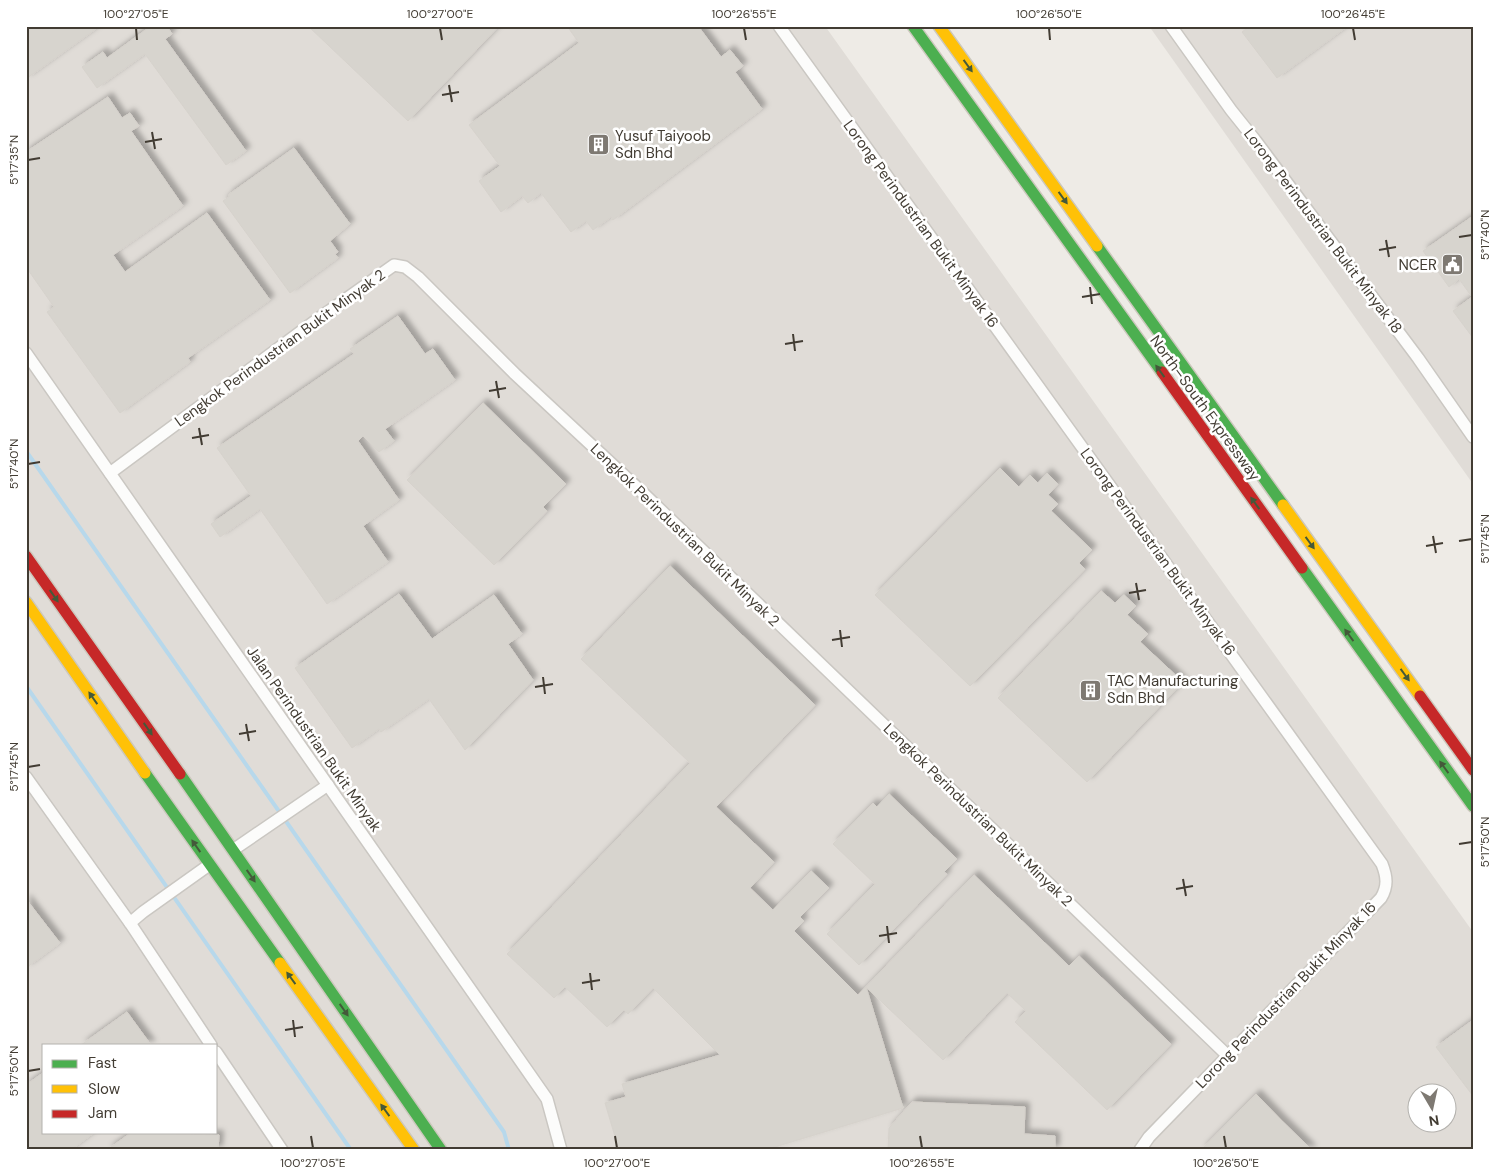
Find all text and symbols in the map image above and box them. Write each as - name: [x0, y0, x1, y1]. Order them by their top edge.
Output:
- text: 100°27'05"E: [103, 6, 169, 22]
- text: 100°27'00"E: [407, 6, 473, 22]
- text: 100°26'55"E: [712, 6, 777, 22]
- text: 100°26'50"E: [1016, 6, 1082, 22]
- text: 100°26'45"E: [1321, 6, 1386, 22]
- one-way arrow: [963, 59, 973, 73]
- street label: Lorong Perindustrian Bukit Minyak 16: [839, 116, 1003, 332]
- street label: Lorong Perindustrian Bukit Minyak 18: [1239, 124, 1407, 338]
- place label: Yusuf Taiyoob Sdn Bhd: [615, 126, 711, 163]
- building icon: Yusuf Taiyoob Sdn Bhd: [587, 133, 611, 157]
- text: 5°17'35"N: [6, 135, 22, 185]
- one-way arrow: [1058, 191, 1068, 205]
- text: 5°17'40"N: [1477, 210, 1493, 260]
- public building icon: NCER: [1441, 253, 1465, 277]
- place label: NCER: [1398, 255, 1437, 275]
- street label: Lengkok Perindustrian Bukit Minyak 2: [171, 265, 389, 431]
- street label: North–South Expressway: [1145, 331, 1265, 485]
- one-way arrow: [1155, 364, 1165, 378]
- text: 5°17'40"N: [6, 439, 22, 489]
- street label: Lengkok Perindustrian Bukit Minyak 2: [586, 439, 784, 631]
- street label: Lorong Perindustrian Bukit Minyak 16: [1076, 444, 1240, 660]
- one-way arrow: [1249, 497, 1260, 510]
- text: 5°17'45"N: [1477, 514, 1493, 564]
- one-way arrow: [1305, 536, 1315, 550]
- one-way arrow: [49, 589, 59, 603]
- one-way arrow: [1344, 628, 1354, 642]
- street label: Jalan Perindustrian Bukit Minyak: [242, 642, 386, 836]
- one-way arrow: [1400, 669, 1410, 682]
- place label: TAC Manufacturing Sdn Bhd: [1107, 671, 1238, 708]
- building icon: TAC Manufacturing Sdn Bhd: [1079, 678, 1103, 702]
- one-way arrow: [88, 692, 98, 705]
- street label: Lengkok Perindustrian Bukit Minyak 2: [879, 719, 1077, 911]
- one-way arrow: [143, 722, 153, 736]
- text: 5°17'45"N: [6, 742, 22, 792]
- one-way arrow: [1439, 760, 1449, 774]
- text: 5°17'50"N: [1477, 817, 1493, 867]
- one-way arrow: [191, 839, 201, 853]
- one-way arrow: [246, 870, 256, 883]
- street label: Lorong Perindustrian Bukit Minyak 16: [1191, 897, 1381, 1093]
- one-way arrow: [285, 972, 296, 985]
- one-way arrow: [339, 1003, 349, 1017]
- legend: [42, 1044, 218, 1134]
- text: 5°17'50"N: [6, 1046, 22, 1096]
- text: Fast: [88, 1053, 117, 1073]
- text: Slow: [88, 1079, 121, 1099]
- north arrow: [1406, 1084, 1456, 1134]
- text: Jam: [88, 1103, 117, 1123]
- one-way arrow: [380, 1104, 391, 1117]
- text: N: [1428, 1111, 1440, 1131]
- text: 100°27'05"E: [280, 1155, 346, 1171]
- text: 100°27'00"E: [584, 1155, 650, 1171]
- text: 100°26'55"E: [890, 1155, 955, 1171]
- text: 100°26'50"E: [1193, 1155, 1259, 1171]

